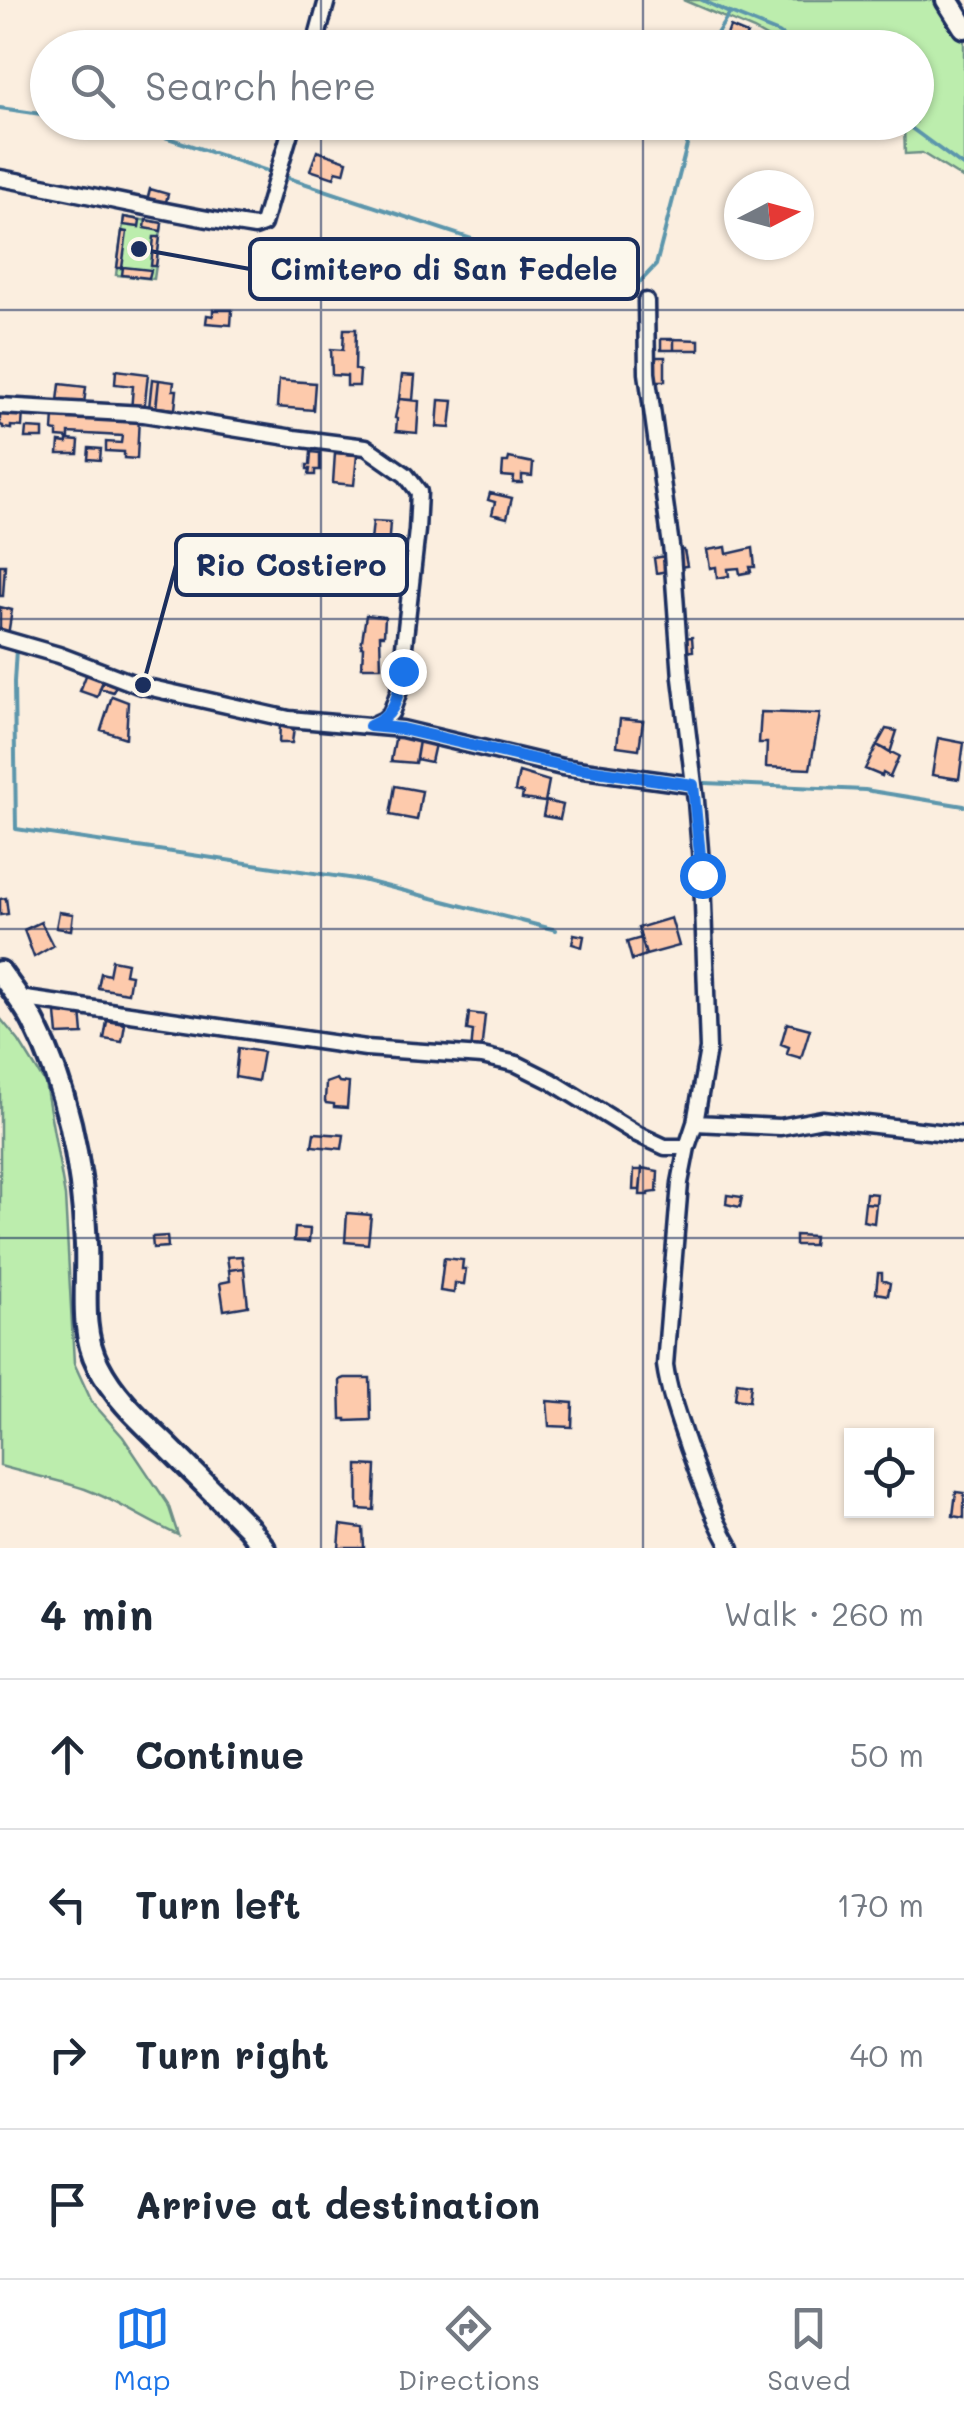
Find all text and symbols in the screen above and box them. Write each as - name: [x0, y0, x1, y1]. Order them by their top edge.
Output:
- search box: [30, 30, 934, 140]
- icon: search: [65, 58, 120, 113]
- text: Search here: [145, 60, 376, 110]
- north arrow: [724, 170, 814, 260]
- callout: Cimitero di San Fedele: [250, 239, 638, 299]
- text: Cimitero di San Fedele: [270, 248, 618, 288]
- callout: Rio Costiero: [176, 535, 407, 595]
- text: Rio Costiero: [196, 544, 386, 584]
- route end: [381, 649, 427, 695]
- route start: [680, 853, 726, 899]
- map controls: [844, 1428, 934, 1518]
- button: locate: [844, 1428, 934, 1518]
- text: 4 min: [40, 1586, 153, 1641]
- text: Walk · 260 m: [724, 1592, 924, 1634]
- icon: ahead: [40, 1727, 95, 1782]
- text: Continue: [135, 1729, 304, 1779]
- text: 50 m: [850, 1733, 924, 1775]
- icon: left: [40, 1877, 95, 1932]
- text: Turn left: [135, 1879, 301, 1929]
- text: 170 m: [836, 1883, 924, 1925]
- icon: right: [40, 2027, 95, 2082]
- text: Turn right: [135, 2029, 329, 2079]
- text: 40 m: [850, 2033, 924, 2075]
- icon: arrive: [40, 2177, 95, 2232]
- text: Arrive at destination: [135, 2179, 540, 2229]
- tab: Map: [114, 2301, 171, 2397]
- tab: Directions: [398, 2301, 540, 2397]
- tab: Saved: [767, 2301, 850, 2397]

